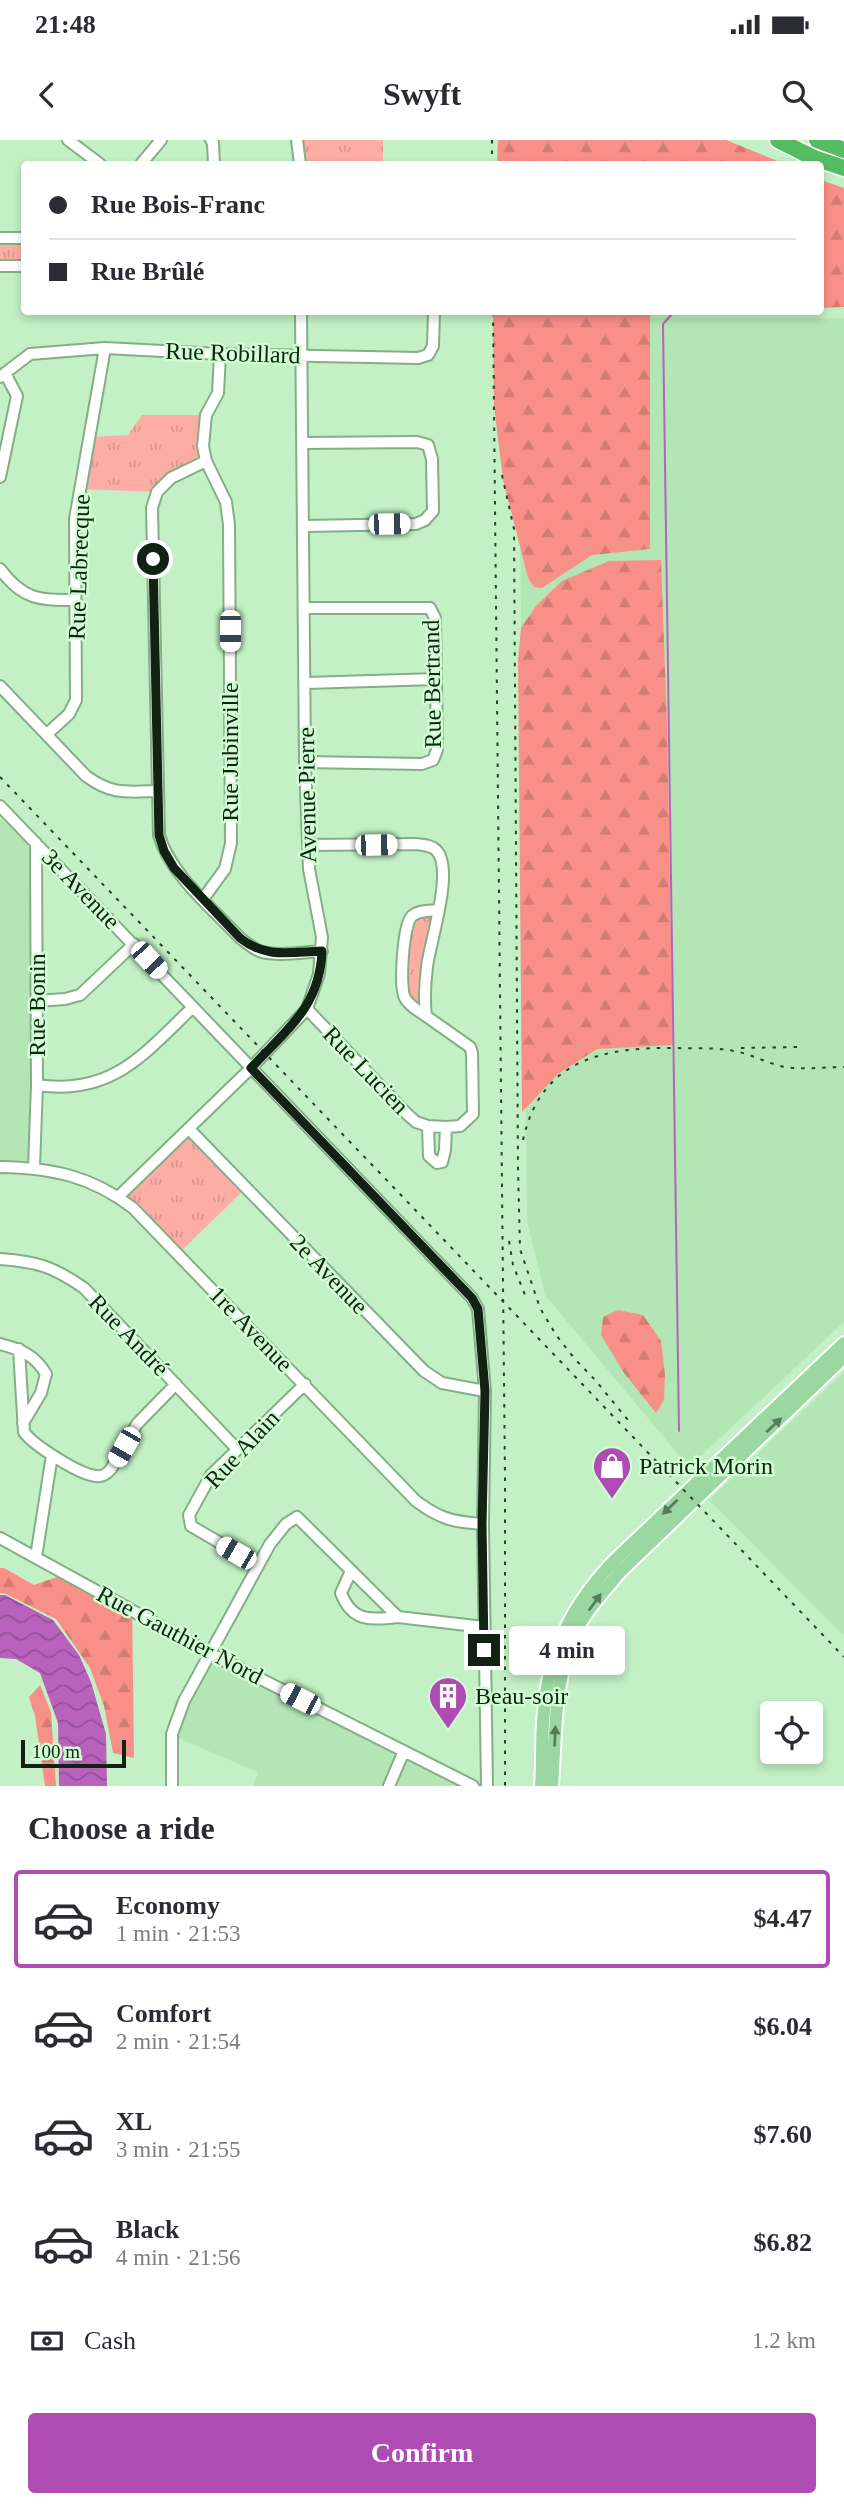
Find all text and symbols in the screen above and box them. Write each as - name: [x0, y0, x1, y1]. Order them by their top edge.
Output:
- text: 21:48: [35, 10, 96, 39]
- icon: back: [28, 76, 66, 114]
- text: Swyft: [383, 76, 461, 112]
- icon: search: [778, 76, 816, 114]
- text: Rue Bois-Franc: [91, 190, 265, 219]
- text: Rue Brûlé: [91, 257, 204, 286]
- street label: Rue Robillard: [165, 338, 301, 368]
- street label: Rue Labrecque: [63, 494, 95, 640]
- car: [368, 513, 411, 535]
- route start: [137, 543, 169, 575]
- car: [220, 610, 241, 652]
- street label: Rue Bertrand: [418, 619, 446, 749]
- street label: Rue Jubinville: [217, 682, 243, 822]
- street label: Avenue Pierre: [293, 727, 321, 863]
- car: [355, 834, 398, 856]
- street label: 3e Avenue: [37, 844, 125, 934]
- car: [127, 937, 172, 983]
- street label: Rue Bonin: [24, 953, 50, 1057]
- street label: Rue Lucien: [318, 1021, 414, 1119]
- street label: 2e Avenue: [285, 1229, 373, 1319]
- street label: 1re Avenue: [204, 1281, 298, 1377]
- street label: Rue André: [84, 1289, 174, 1381]
- street label: Rue Alain: [200, 1405, 284, 1493]
- one-way arrow: [765, 1417, 782, 1433]
- car: [105, 1424, 144, 1470]
- shop icon: Patrick Morin: [591, 1445, 633, 1500]
- place label: Patrick Morin: [639, 1453, 773, 1479]
- one-way arrow: [662, 1499, 679, 1515]
- car: [213, 1533, 260, 1573]
- street label: Rue Gauthier Nord: [93, 1580, 267, 1690]
- one-way arrow: [588, 1593, 602, 1611]
- callout: 4 min: [508, 1626, 624, 1674]
- route end: [468, 1634, 500, 1666]
- text: 4 min: [539, 1638, 595, 1663]
- building icon: Beau-soir: [427, 1675, 469, 1730]
- car: [277, 1680, 324, 1718]
- place label: Beau-soir: [475, 1683, 568, 1709]
- map controls: [760, 1701, 823, 1764]
- button: locate: [760, 1701, 823, 1764]
- one-way arrow: [550, 1725, 561, 1747]
- scale bar: [21, 1737, 126, 1769]
- text: 100 m: [32, 1741, 80, 1762]
- text: Choose a ride: [28, 1810, 215, 1846]
- icon: car: [32, 1888, 95, 1951]
- text: Economy: [116, 1891, 220, 1920]
- text: $4.47: [754, 1904, 812, 1933]
- text: 1 min · 21:53: [116, 1921, 241, 1946]
- icon: car: [32, 1996, 95, 2059]
- text: Comfort: [116, 1999, 211, 2028]
- text: $6.04: [754, 2012, 812, 2041]
- text: 2 min · 21:54: [116, 2029, 241, 2054]
- icon: car: [32, 2104, 95, 2167]
- text: XL: [116, 2107, 152, 2136]
- text: $7.60: [754, 2120, 812, 2149]
- text: 3 min · 21:55: [116, 2137, 241, 2162]
- icon: car: [32, 2212, 95, 2275]
- text: Black: [116, 2215, 180, 2244]
- text: $6.82: [754, 2228, 812, 2257]
- text: 4 min · 21:56: [116, 2245, 241, 2270]
- icon: cash: [28, 2322, 66, 2360]
- text: Cash: [84, 2326, 136, 2355]
- text: 1.2 km: [752, 2328, 816, 2353]
- button: Confirm: [28, 2413, 816, 2493]

